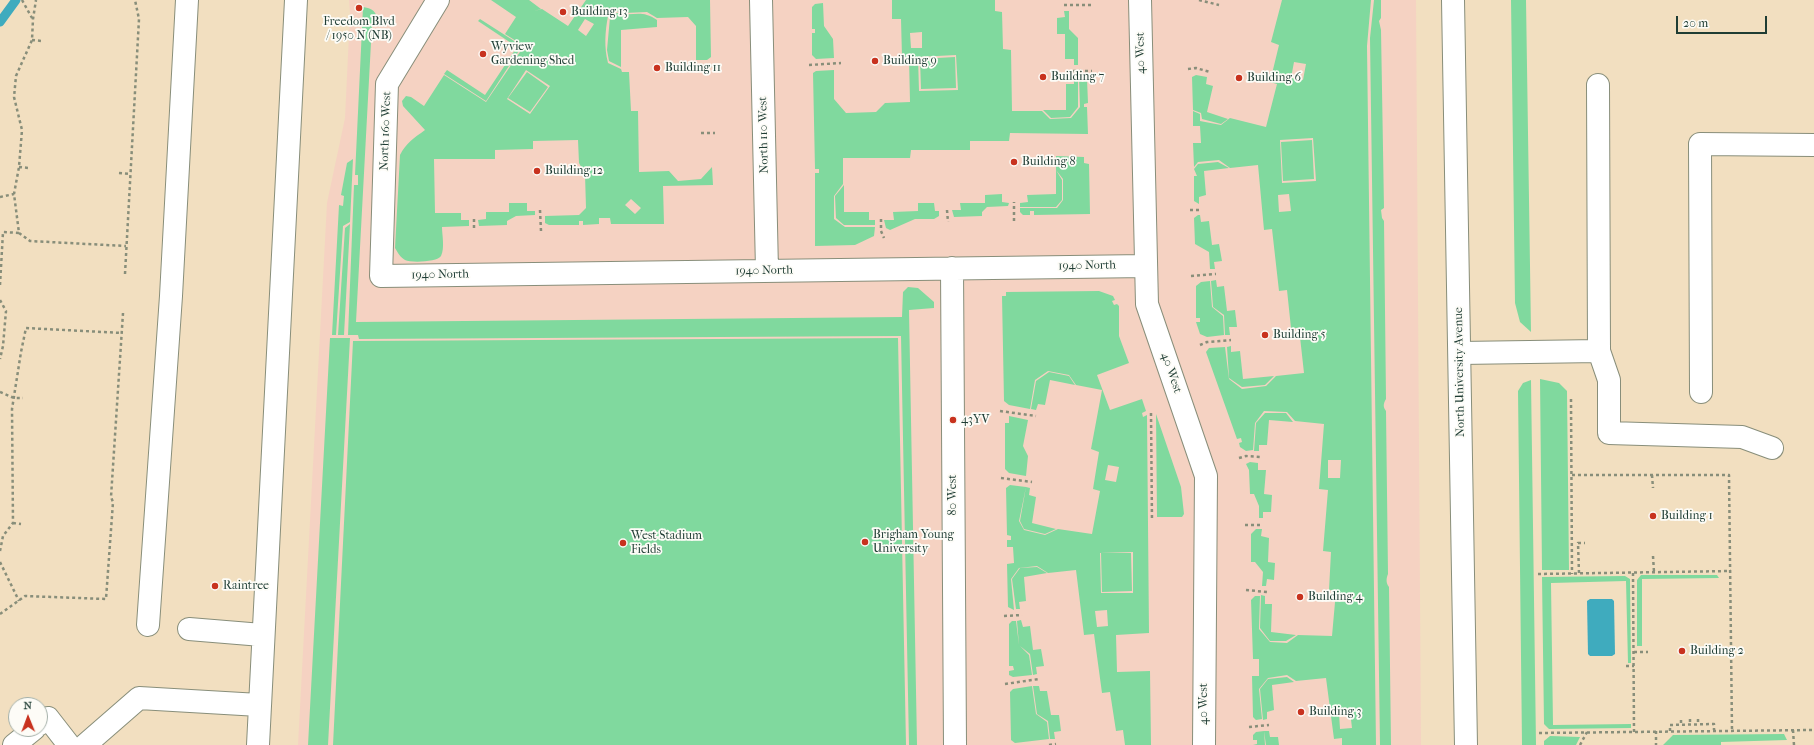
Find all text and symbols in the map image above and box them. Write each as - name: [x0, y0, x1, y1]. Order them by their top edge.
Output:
- marker: Freedom Blvd / 1950 N (NB): [354, 3, 364, 13]
- place label: Building 13: [571, 5, 628, 19]
- marker: Building 13: [558, 7, 568, 17]
- scale bar: [1678, 8, 1769, 34]
- place label: Freedom Blvd / 1950 N (NB): [323, 15, 395, 43]
- text: 20 m: [1683, 16, 1708, 30]
- street label: 40 West: [1133, 32, 1149, 74]
- place label: Wyview Gardening Shed: [491, 40, 574, 68]
- marker: Wyview Gardening Shed: [478, 49, 488, 59]
- place label: Building 9: [883, 54, 937, 68]
- marker: Building 9: [870, 56, 880, 66]
- place label: Building 11: [665, 61, 721, 75]
- marker: Building 11: [652, 63, 662, 73]
- place label: Building 7: [1051, 70, 1104, 84]
- place label: Building 6: [1247, 71, 1301, 85]
- marker: Building 7: [1038, 72, 1048, 82]
- marker: Building 6: [1234, 73, 1244, 83]
- street label: North 160 West: [377, 91, 395, 171]
- street label: North 110 West: [756, 96, 772, 174]
- place label: Building 8: [1022, 155, 1075, 169]
- marker: Building 8: [1009, 157, 1019, 167]
- place label: Building 12: [545, 164, 603, 178]
- marker: Building 12: [532, 166, 542, 176]
- street label: 1940 North: [1058, 258, 1116, 274]
- street label: 1940 North: [735, 263, 793, 279]
- street label: 1940 North: [411, 267, 469, 283]
- street label: North University Avenue: [1452, 307, 1468, 437]
- place label: Building 5: [1273, 328, 1326, 342]
- marker: Building 5: [1260, 330, 1270, 340]
- street label: 40 West: [1157, 351, 1185, 395]
- place label: 43YV: [961, 413, 989, 427]
- marker: 43YV: [948, 415, 958, 425]
- street label: 80 West: [946, 475, 960, 515]
- place label: Building 1: [1661, 509, 1713, 523]
- marker: Building 1: [1648, 511, 1658, 521]
- place label: Brigham Young University: [873, 528, 954, 556]
- place label: West Stadium Fields: [631, 529, 702, 557]
- marker: Brigham Young University: [860, 537, 870, 547]
- marker: West Stadium Fields: [618, 538, 628, 548]
- place label: Raintree: [223, 579, 269, 593]
- marker: Raintree: [210, 581, 220, 591]
- place label: Building 4: [1308, 590, 1362, 604]
- marker: Building 4: [1295, 592, 1305, 602]
- place label: Building 2: [1690, 644, 1744, 658]
- marker: Building 2: [1677, 646, 1687, 656]
- street label: 40 West: [1197, 683, 1211, 725]
- north arrow: [8, 697, 48, 737]
- text: N: [23, 699, 32, 712]
- place label: Building 3: [1309, 705, 1361, 719]
- marker: Building 3: [1296, 707, 1306, 717]

